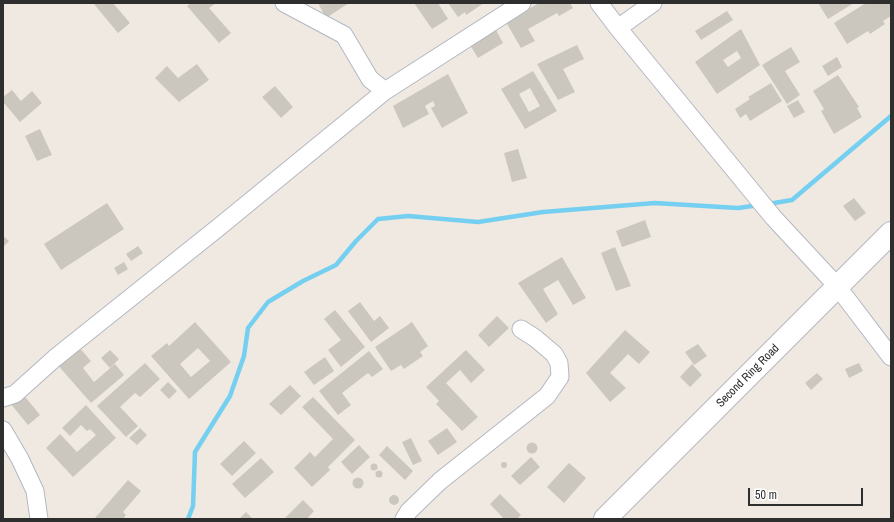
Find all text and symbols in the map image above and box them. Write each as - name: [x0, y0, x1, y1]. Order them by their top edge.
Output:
- street label: Second Ring Road: [714, 342, 782, 410]
- scale bar: [750, 480, 865, 506]
- text: 50 m: [755, 487, 777, 503]

